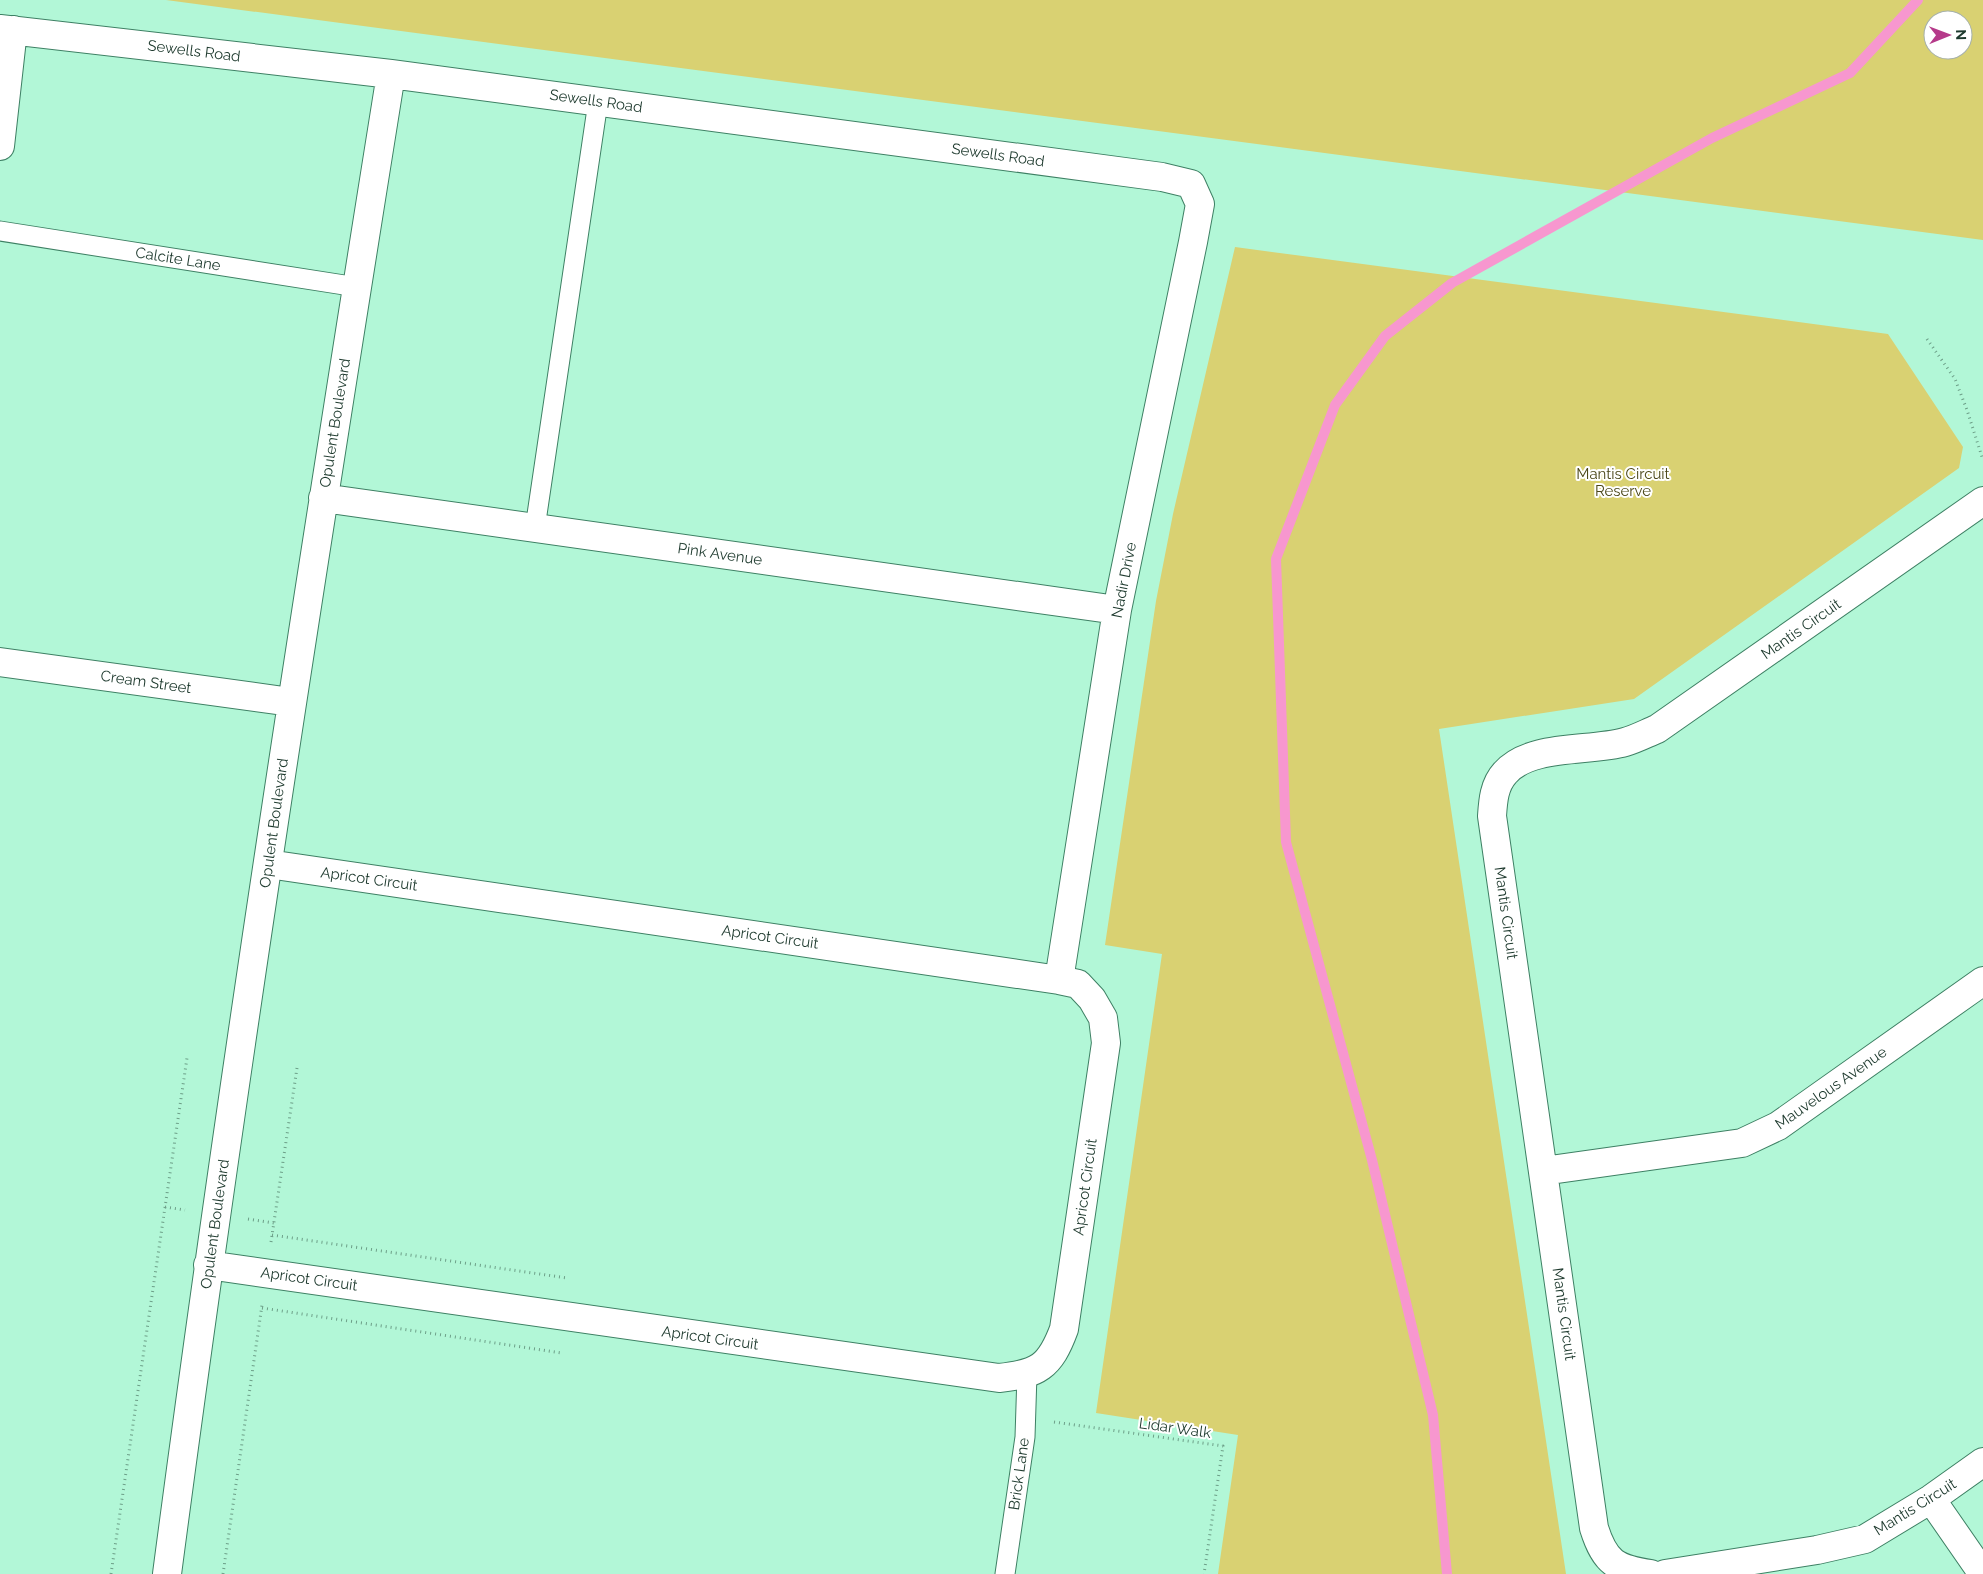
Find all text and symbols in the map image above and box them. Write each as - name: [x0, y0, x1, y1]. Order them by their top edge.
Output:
- north arrow: [1923, 10, 1973, 60]
- text: N: [1953, 29, 1969, 40]
- street label: Sewells Road: [146, 36, 242, 66]
- street label: Sewells Road: [548, 86, 644, 116]
- street label: Sewells Road: [950, 140, 1046, 170]
- street label: Calcite Lane: [134, 243, 222, 275]
- street label: Opulent Boulevard: [316, 357, 354, 489]
- park label: Mantis Circuit Reserve: [1576, 465, 1670, 500]
- street label: Pink Avenue: [677, 539, 764, 569]
- street label: Nadir Drive: [1108, 540, 1140, 619]
- street label: Mantis Circuit: [1758, 595, 1844, 663]
- street label: Cream Street: [99, 667, 193, 697]
- street label: Opulent Boulevard: [256, 757, 292, 889]
- street label: Apricot Circuit: [319, 863, 419, 895]
- street label: Mantis Circuit: [1491, 866, 1521, 960]
- street label: Apricot Circuit: [720, 921, 820, 953]
- street label: Mauvelous Avenue: [1772, 1043, 1890, 1133]
- street label: Apricot Circuit: [1069, 1137, 1101, 1237]
- street label: Opulent Boulevard: [197, 1158, 233, 1290]
- street label: Apricot Circuit: [259, 1263, 359, 1295]
- street label: Mantis Circuit: [1549, 1267, 1579, 1361]
- street label: Apricot Circuit: [660, 1322, 760, 1354]
- street label: Lidar Walk: [1138, 1414, 1212, 1442]
- street label: Brick Lane: [1005, 1436, 1033, 1511]
- street label: Mantis Circuit: [1871, 1475, 1959, 1539]

